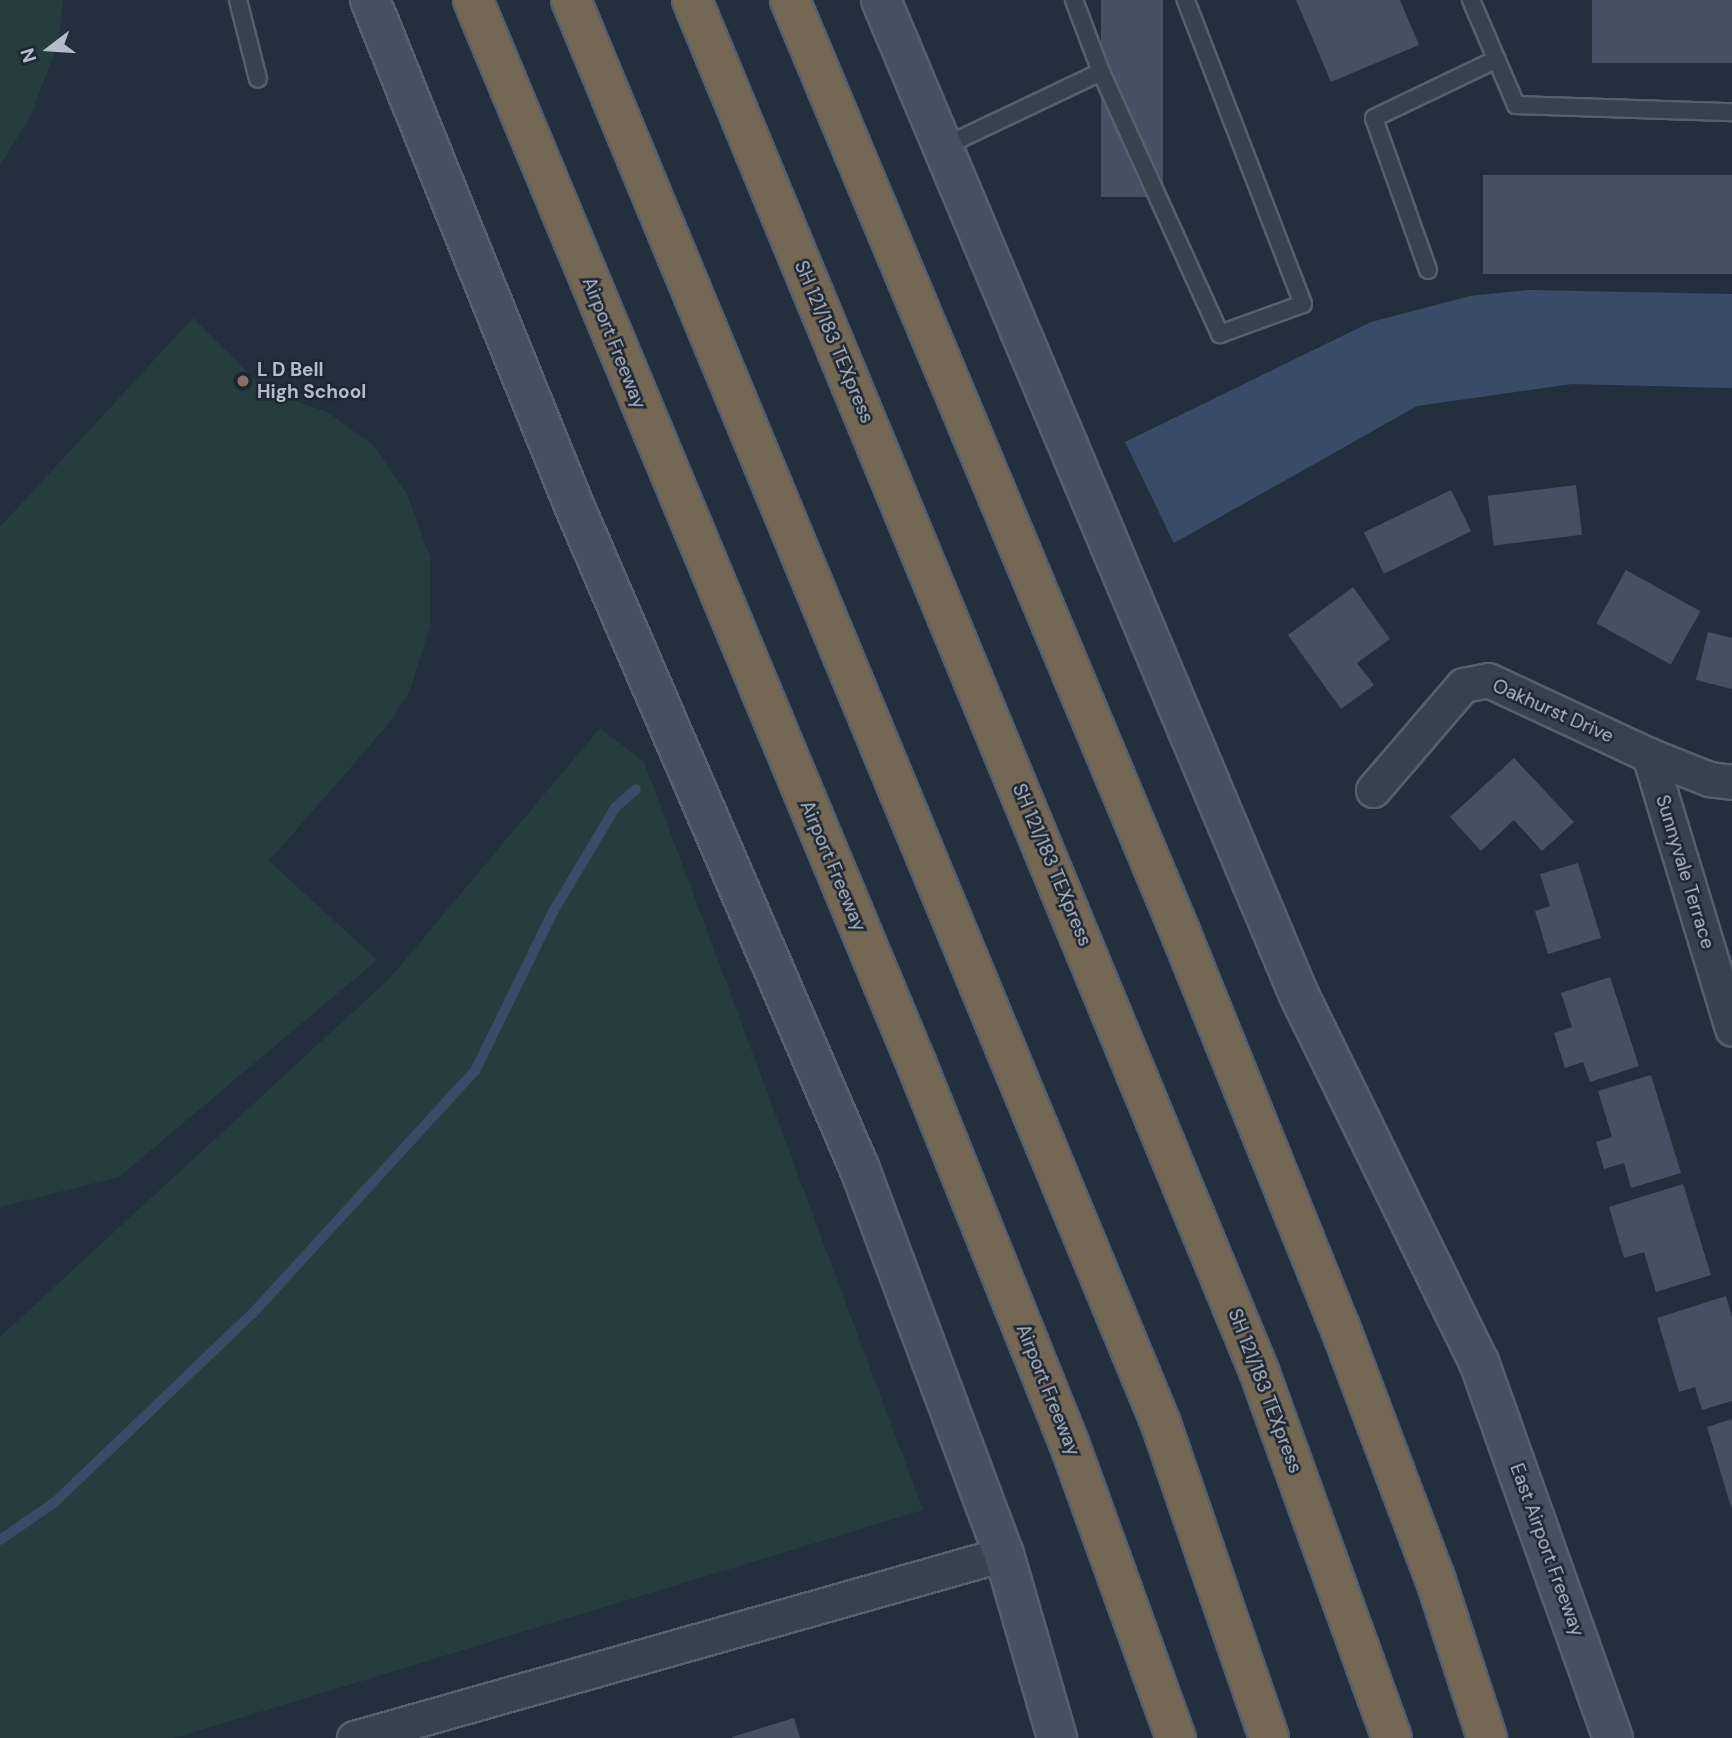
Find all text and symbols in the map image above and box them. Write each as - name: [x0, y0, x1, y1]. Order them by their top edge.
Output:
- north arrow: [14, 14, 84, 84]
- text: N: [14, 45, 42, 66]
- street label: SH 121/183 TEXpress: [789, 257, 879, 427]
- street label: Airport Freeway: [577, 274, 651, 412]
- place label: L D Bell High School: [257, 359, 366, 403]
- marker: L D Bell High School: [235, 373, 251, 389]
- street label: Oakhurst Drive: [1489, 674, 1617, 748]
- street label: SH 121/183 TEXpress: [1007, 780, 1097, 950]
- street label: Sunnyvale Terrace: [1651, 792, 1719, 952]
- street label: Airport Freeway: [795, 797, 871, 935]
- street label: SH 121/183 TEXpress: [1223, 1306, 1307, 1476]
- street label: Airport Freeway: [1011, 1321, 1085, 1459]
- street label: East Airport Freeway: [1505, 1460, 1589, 1640]

